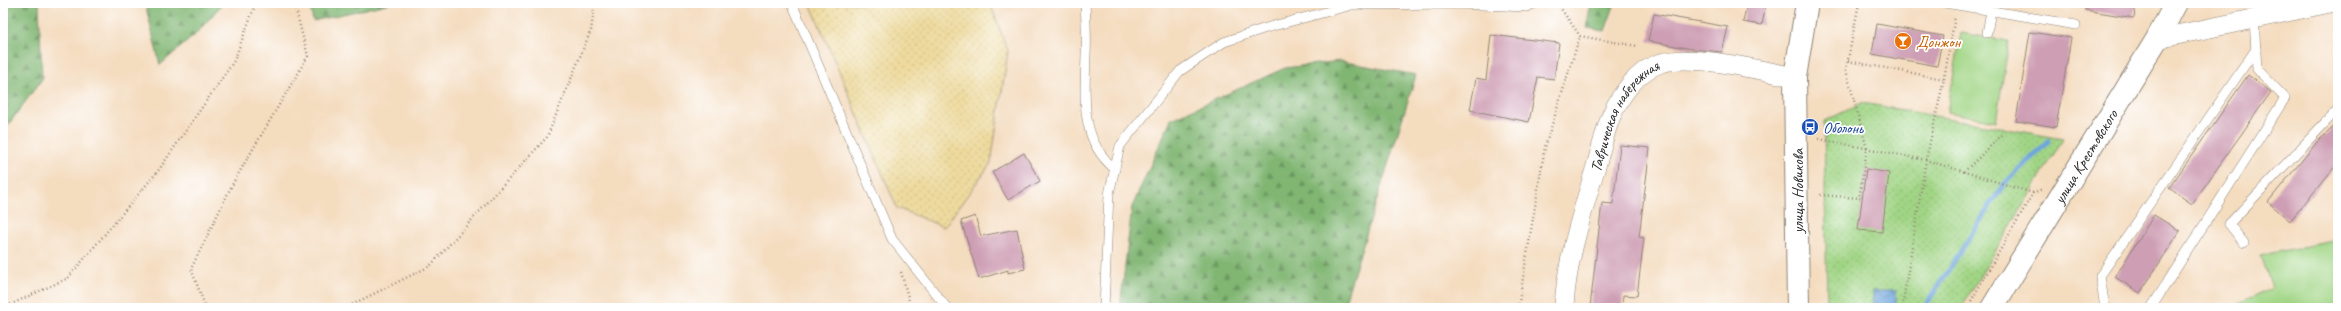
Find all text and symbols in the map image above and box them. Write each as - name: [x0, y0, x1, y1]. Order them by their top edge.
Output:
- bar icon: Донжон: [1893, 31, 1913, 51]
- place label: Донжон: [1916, 32, 1962, 52]
- street label: Таврическая набережная: [1586, 55, 1663, 174]
- street label: улица Крестовского: [2049, 105, 2123, 208]
- bus stop icon: Оболонь: [1800, 117, 1820, 137]
- place label: Оболонь: [1823, 118, 1864, 138]
- street label: улица Новикова: [1788, 148, 1808, 234]

